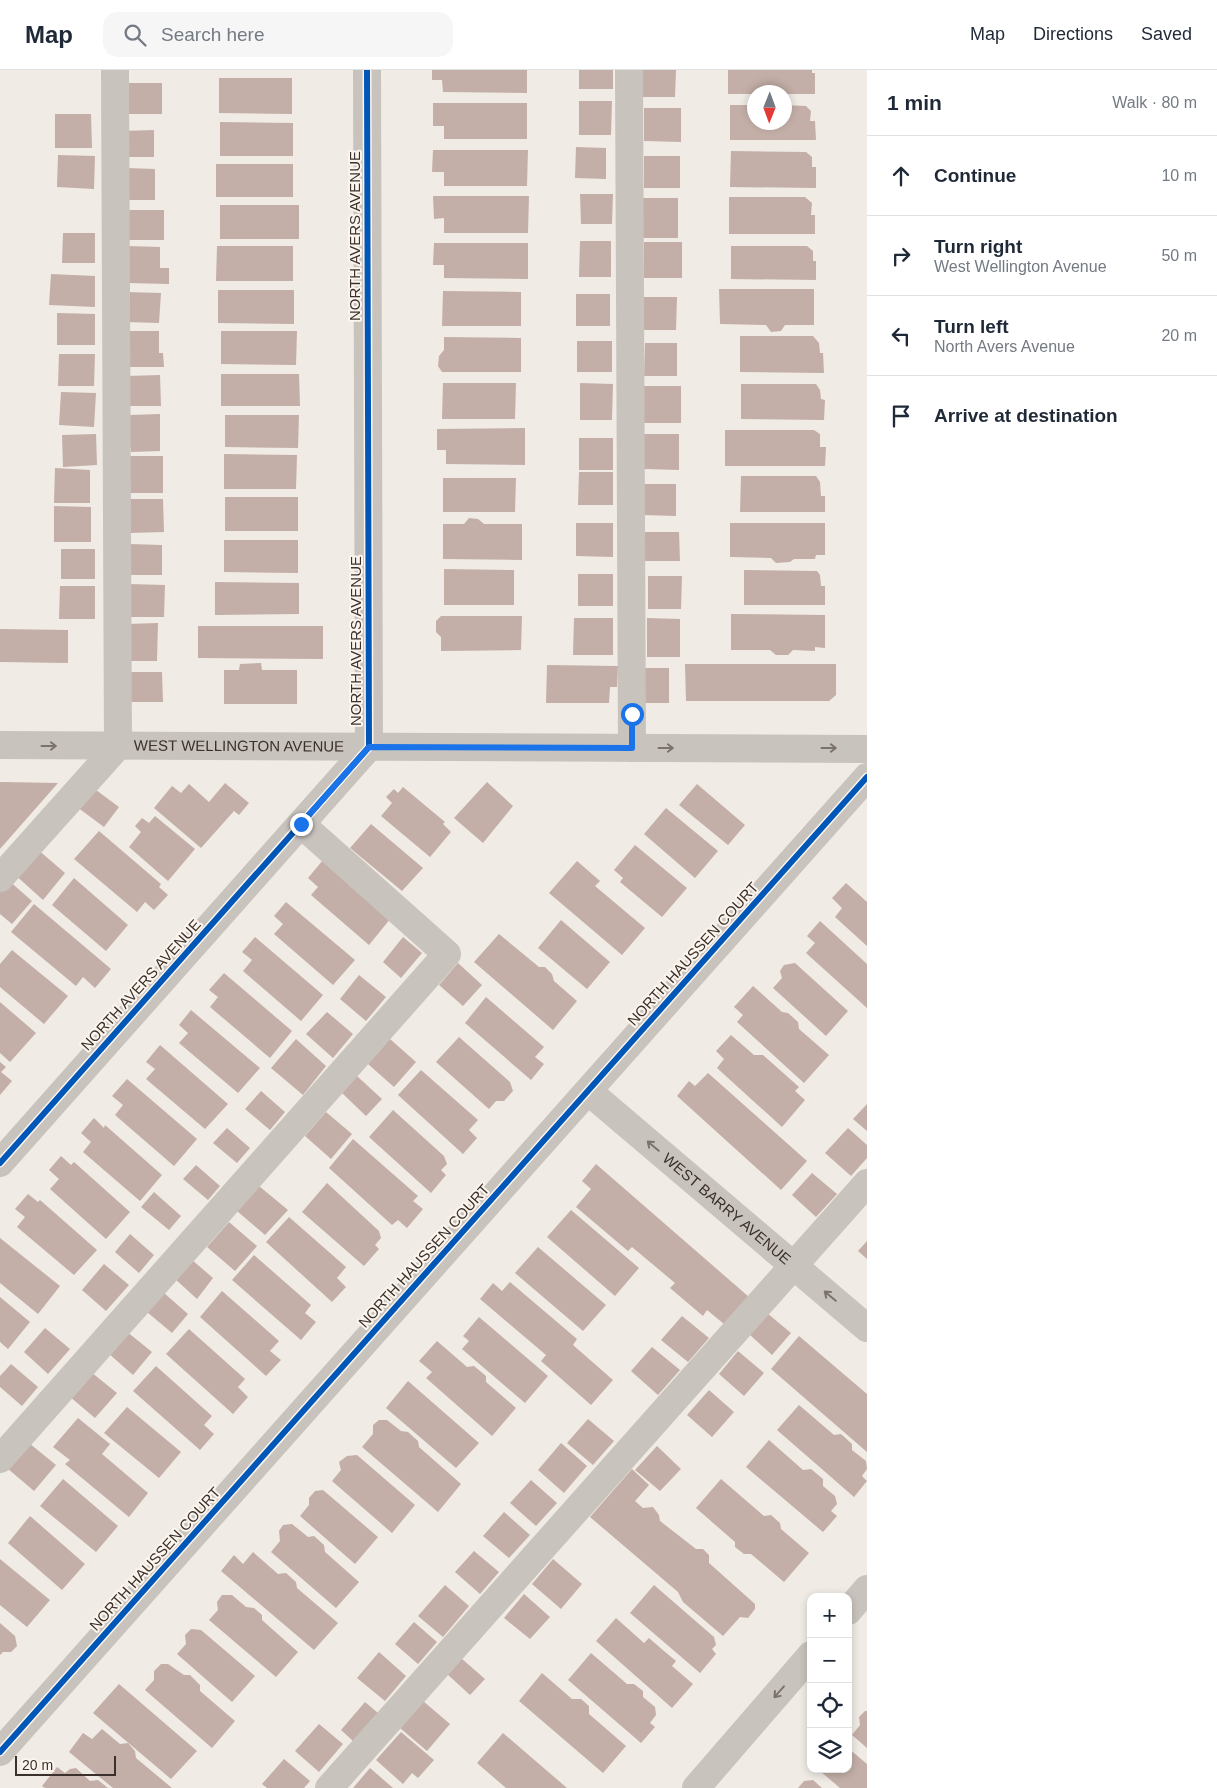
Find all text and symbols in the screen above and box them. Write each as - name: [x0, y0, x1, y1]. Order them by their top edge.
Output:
- search box: [103, 12, 453, 57]
- text: Map: [25, 21, 73, 48]
- icon: search: [121, 21, 149, 49]
- text: Search here: [161, 24, 265, 45]
- text: Map: [970, 24, 1005, 44]
- text: Directions: [1033, 24, 1113, 44]
- text: Saved: [1141, 24, 1192, 44]
- north arrow: [747, 85, 792, 130]
- text: 1 min: [887, 91, 942, 114]
- text: Walk · 80 m: [1112, 94, 1197, 111]
- street label: NORTH AVERS AVENUE: [346, 151, 363, 321]
- icon: ahead: [887, 162, 915, 190]
- text: Continue: [934, 165, 1016, 186]
- text: 10 m: [1161, 167, 1197, 184]
- text: Turn right: [934, 236, 1022, 257]
- icon: right: [887, 242, 915, 270]
- text: 50 m: [1161, 247, 1197, 264]
- text: West Wellington Avenue: [934, 258, 1107, 275]
- text: Turn left: [934, 316, 1009, 337]
- icon: left: [887, 322, 915, 350]
- text: 20 m: [1161, 327, 1197, 344]
- text: North Avers Avenue: [934, 338, 1075, 355]
- icon: arrive: [887, 402, 915, 430]
- text: Arrive at destination: [934, 405, 1118, 426]
- street label: NORTH AVERS AVENUE: [347, 556, 364, 726]
- route start: [621, 703, 644, 726]
- street label: WEST WELLINGTON AVENUE: [134, 737, 344, 755]
- one-way arrow: [40, 741, 56, 751]
- one-way arrow: [658, 743, 674, 753]
- one-way arrow: [820, 743, 836, 753]
- route end: [290, 813, 313, 836]
- street label: NORTH HAUSSEN COURT: [624, 879, 761, 1029]
- street label: NORTH AVERS AVENUE: [77, 916, 204, 1054]
- one-way arrow: [646, 1140, 659, 1151]
- street label: WEST BARRY AVENUE: [660, 1149, 794, 1268]
- street label: NORTH HAUSSEN COURT: [355, 1181, 492, 1331]
- one-way arrow: [823, 1291, 836, 1302]
- street label: NORTH HAUSSEN COURT: [86, 1484, 223, 1634]
- map controls: [807, 1593, 852, 1773]
- button: +: [807, 1593, 852, 1638]
- button: −: [807, 1638, 852, 1683]
- button: locate: [807, 1683, 852, 1728]
- one-way arrow: [773, 1685, 785, 1698]
- button: layers: [807, 1728, 852, 1773]
- scale bar: [15, 1753, 116, 1776]
- text: 20 m: [22, 1757, 53, 1773]

